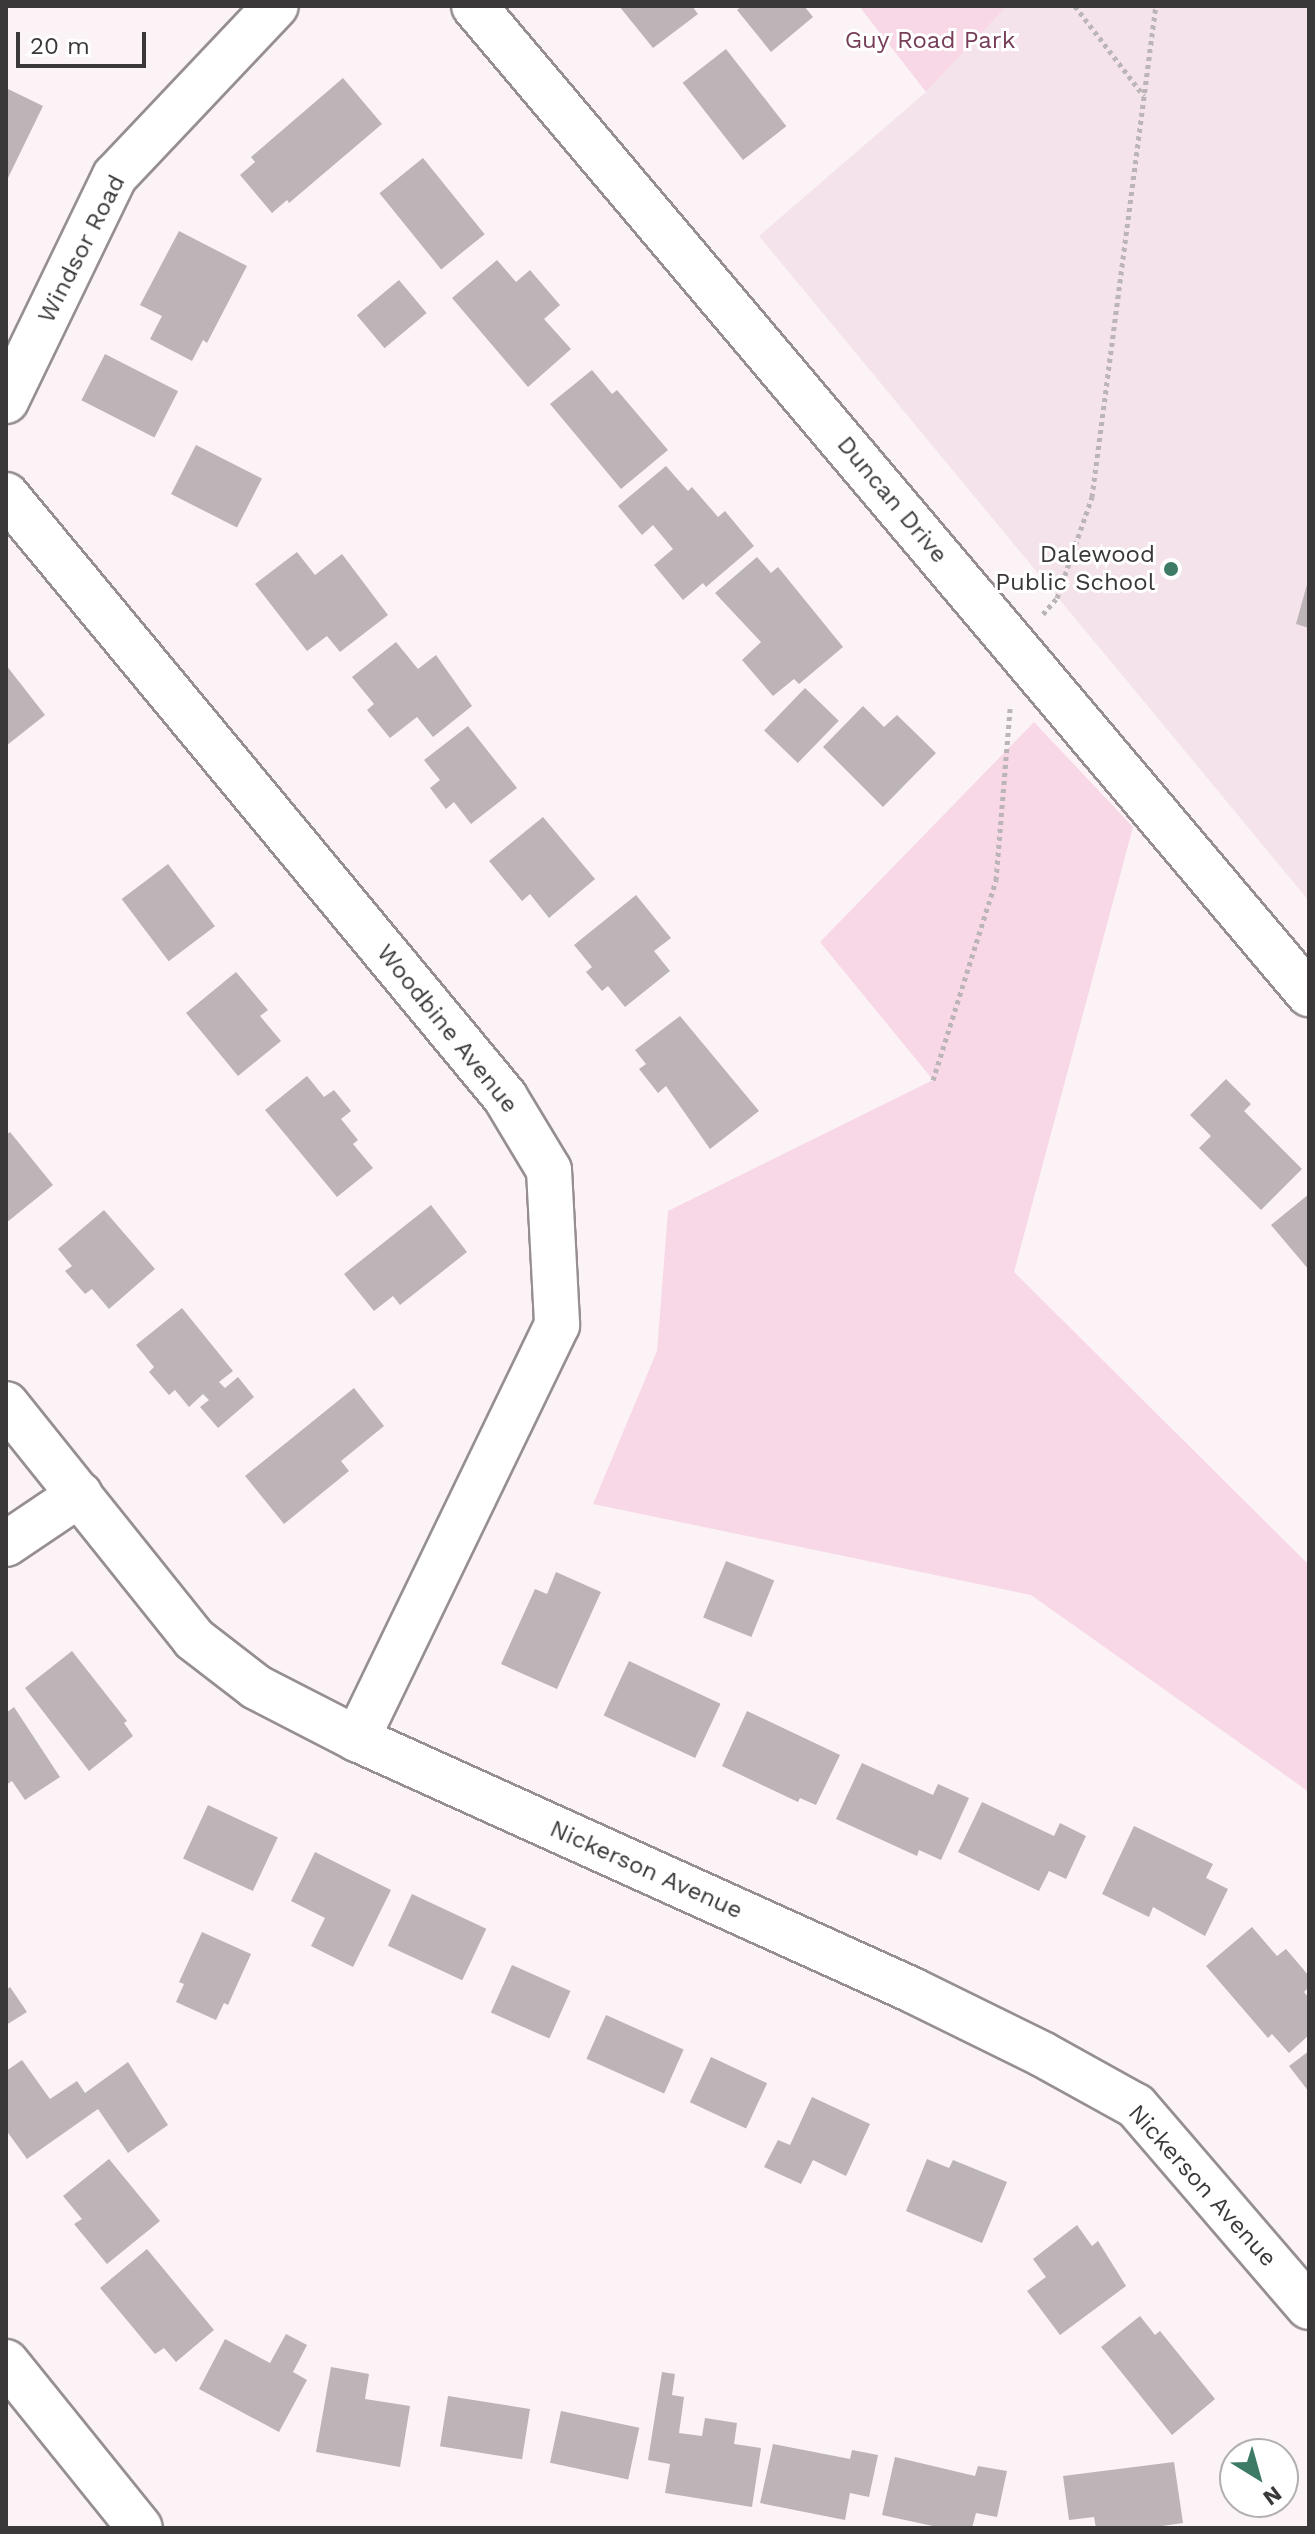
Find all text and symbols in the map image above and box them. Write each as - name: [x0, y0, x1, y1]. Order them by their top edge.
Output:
- scale bar: [20, 16, 150, 66]
- park label: Guy Road Park: [844, 27, 1016, 55]
- text: 20 m: [30, 32, 90, 60]
- street label: Windsor Road: [32, 170, 132, 328]
- street label: Duncan Drive: [831, 431, 953, 569]
- place label: Dalewood Public School: [995, 541, 1155, 597]
- marker: Dalewood Public School: [1162, 560, 1180, 578]
- street label: Woodbine Avenue: [370, 939, 524, 1119]
- street label: Nickerson Avenue: [545, 1814, 747, 1926]
- street label: Nickerson Avenue: [1121, 2099, 1283, 2273]
- north arrow: [1219, 2438, 1299, 2518]
- text: N: [1259, 2481, 1287, 2511]

